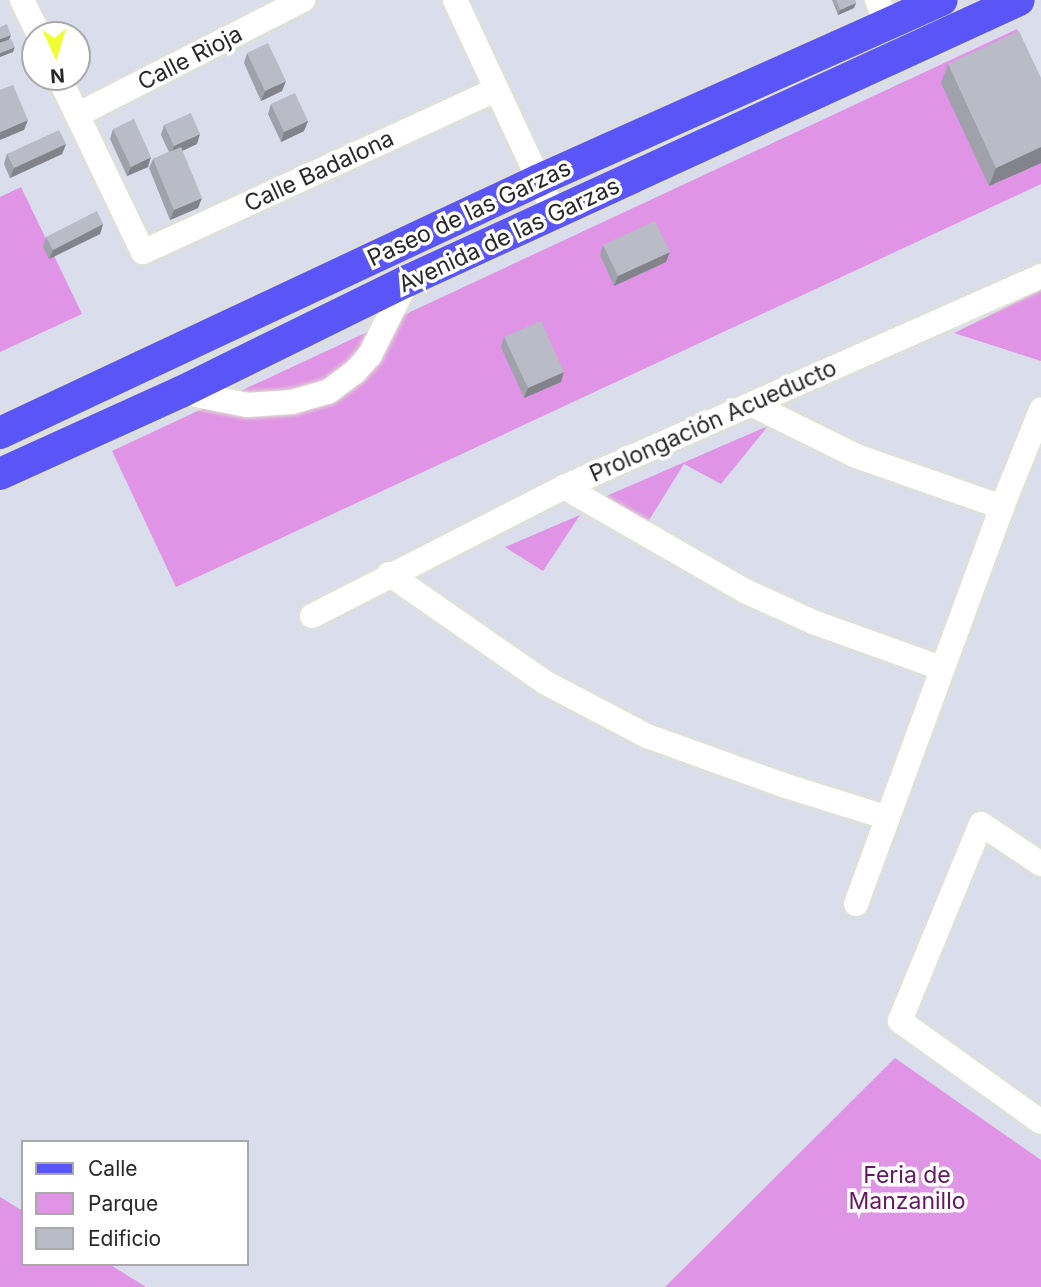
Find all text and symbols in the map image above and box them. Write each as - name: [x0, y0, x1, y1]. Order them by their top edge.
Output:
- street label: Calle Rioja: [133, 20, 247, 96]
- north arrow: [21, 21, 91, 91]
- text: N: [49, 63, 65, 87]
- street label: Calle Badalona: [240, 124, 398, 218]
- street label: Paseo de las Garzas: [363, 154, 575, 272]
- street label: Avenida de las Garzas: [394, 172, 624, 298]
- street label: Prolongación Acueducto: [585, 354, 841, 488]
- legend: [21, 1140, 248, 1266]
- text: Calle: [88, 1156, 138, 1181]
- park label: Feria de Manzanillo: [849, 1161, 965, 1215]
- text: Parque: [88, 1191, 158, 1216]
- text: Edificio: [88, 1226, 161, 1251]

